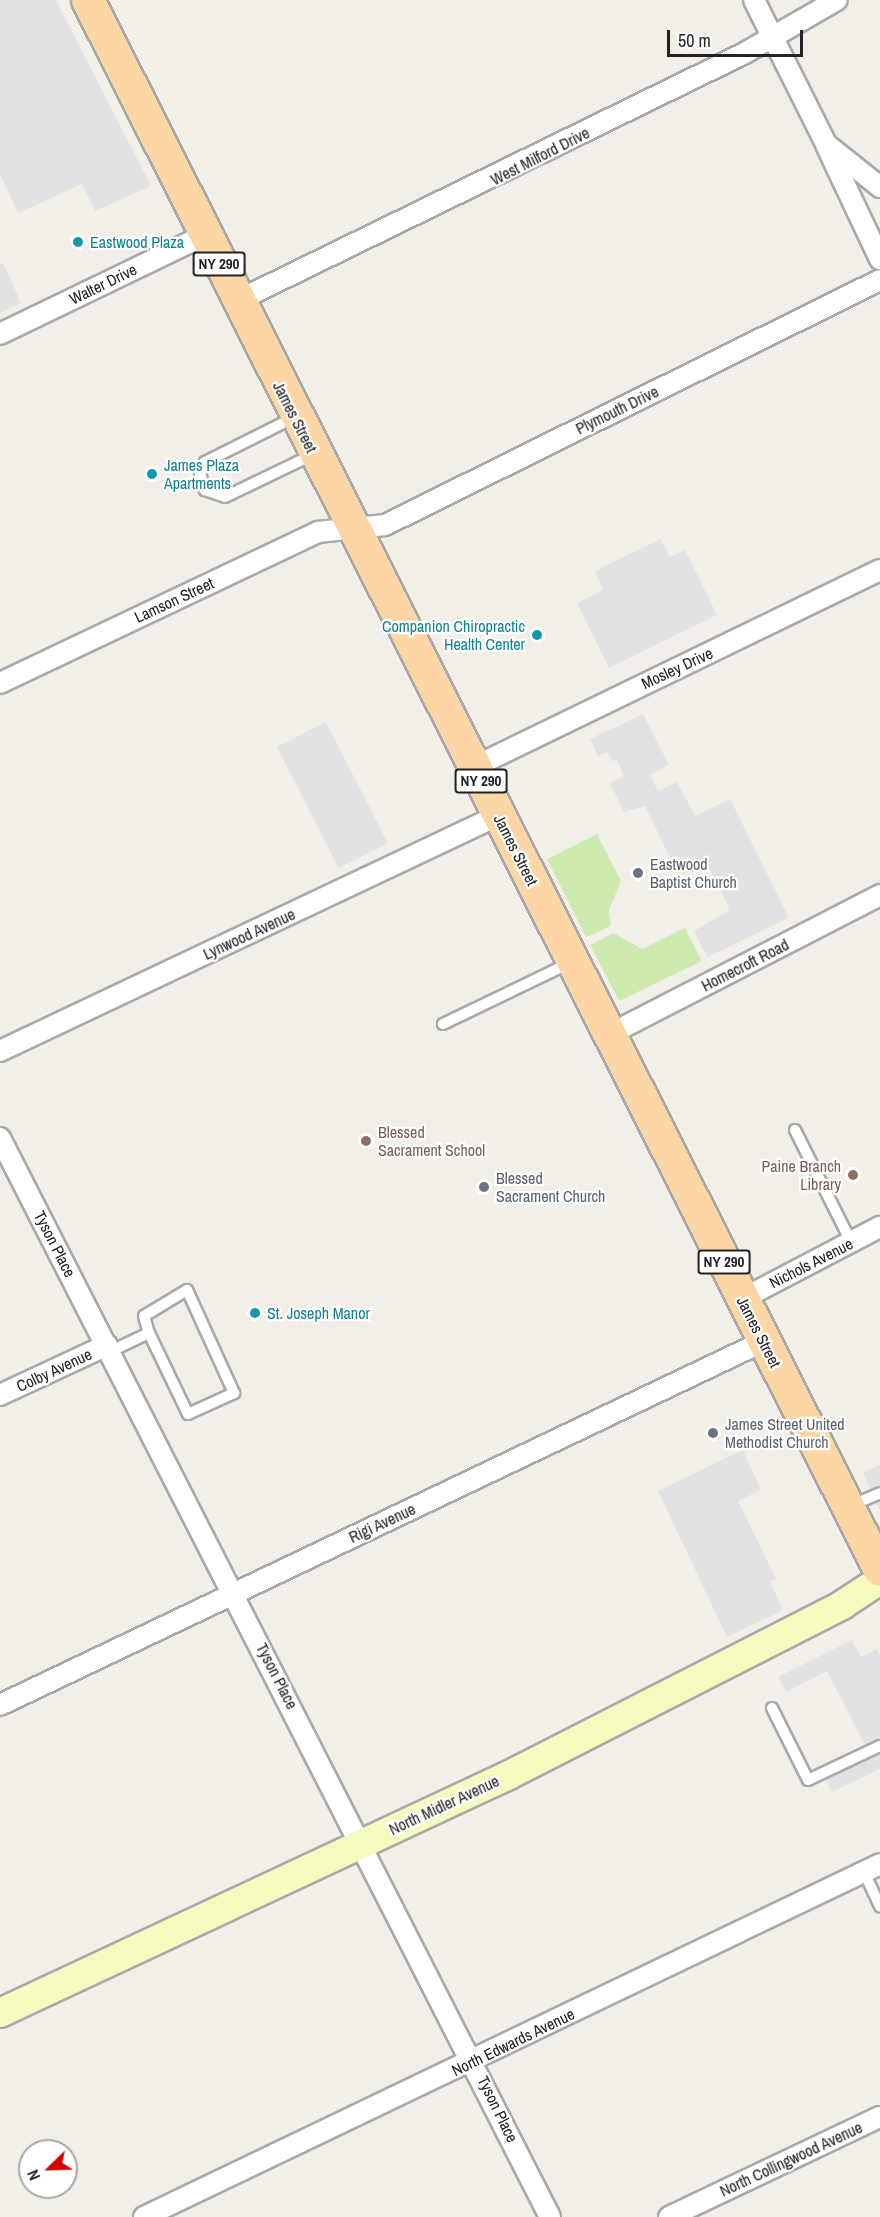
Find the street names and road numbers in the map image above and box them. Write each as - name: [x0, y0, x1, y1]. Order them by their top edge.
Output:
- street label: West Milford Drive: [487, 123, 593, 189]
- road number: NY 290: [192, 252, 246, 276]
- street label: Walter Drive: [66, 259, 140, 309]
- street label: James Street: [269, 378, 321, 456]
- street label: Plymouth Drive: [572, 382, 662, 438]
- street label: Lamson Street: [131, 573, 217, 627]
- street label: Mosley Drive: [638, 643, 716, 693]
- road number: NY 290: [454, 769, 508, 793]
- street label: James Street: [490, 811, 542, 889]
- street label: Lynwood Avenue: [200, 904, 298, 964]
- street label: Homecroft Road: [698, 935, 792, 995]
- street label: Tyson Place: [30, 1208, 80, 1280]
- street label: Nichols Avenue: [766, 1234, 856, 1292]
- road number: NY 290: [697, 1250, 751, 1274]
- street label: James Street: [733, 1293, 785, 1371]
- street label: Colby Avenue: [13, 1344, 95, 1396]
- street label: Rigi Avenue: [345, 1499, 419, 1547]
- street label: Tyson Place: [252, 1640, 302, 1712]
- street label: North Midler Avenue: [386, 1771, 502, 1839]
- street label: North Edwards Avenue: [448, 2004, 578, 2080]
- street label: Tyson Place: [474, 2073, 522, 2145]
- street label: North Collingwood Avenue: [716, 2117, 866, 2201]

